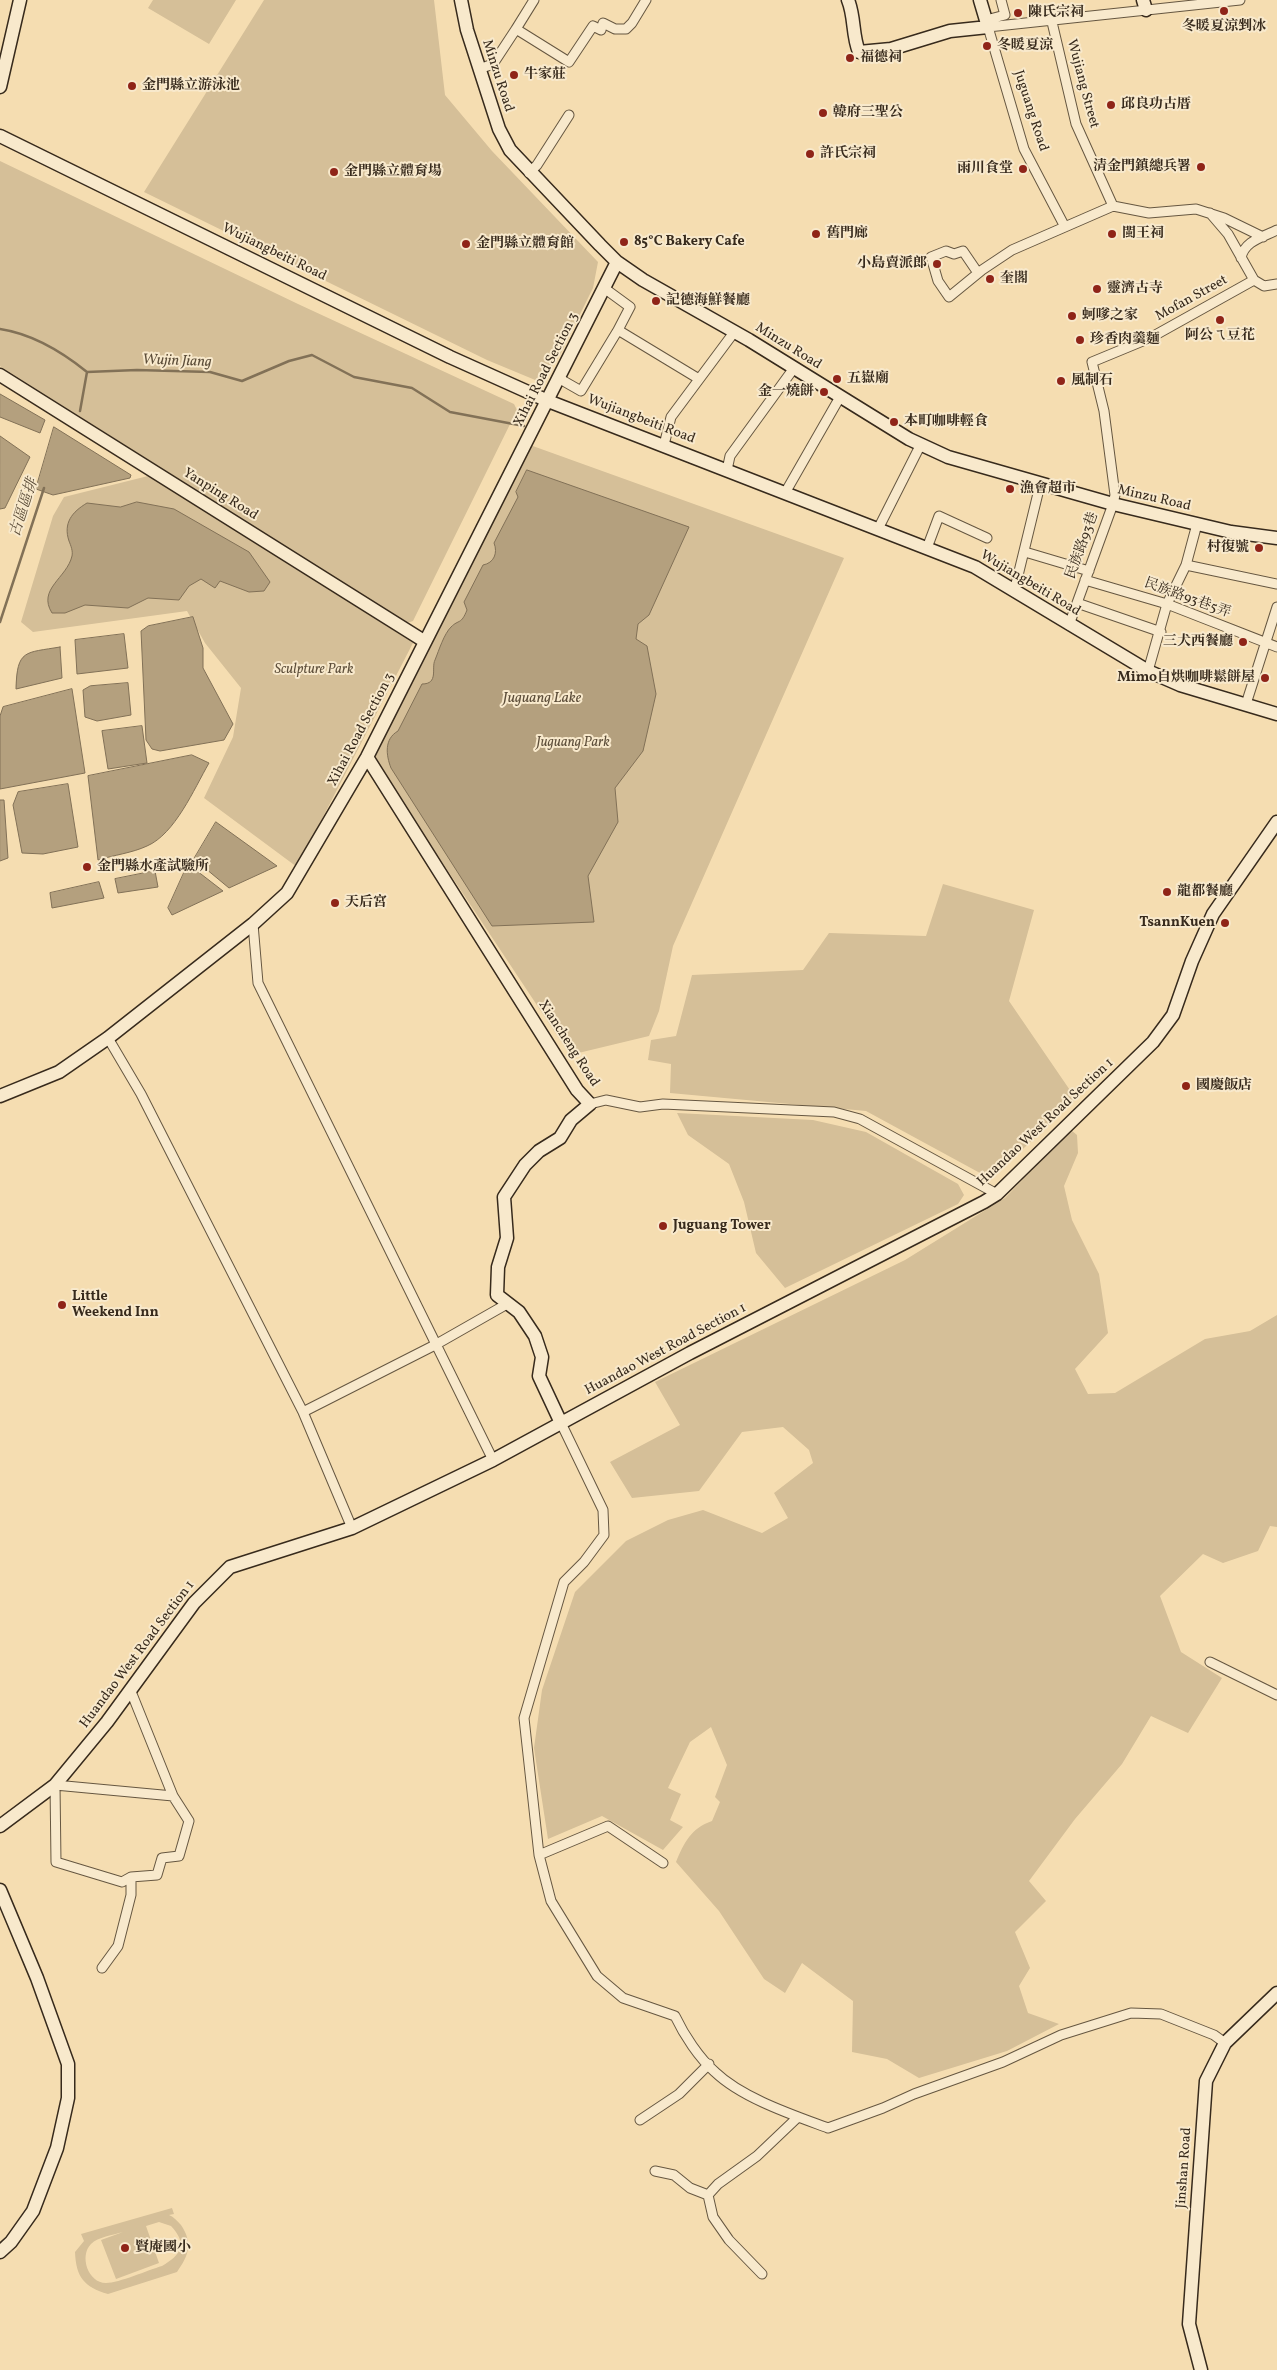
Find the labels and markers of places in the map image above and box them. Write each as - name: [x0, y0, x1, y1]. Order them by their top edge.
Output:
- place label: 陳氏宗祠: [1028, 5, 1084, 21]
- marker: 冬暖夏涼剉冰: [1218, 5, 1230, 17]
- marker: 陳氏宗祠: [1012, 7, 1024, 19]
- place label: 冬暖夏涼剉冰: [1182, 19, 1266, 35]
- place label: 冬暖夏涼: [997, 38, 1053, 54]
- marker: 冬暖夏涼: [981, 40, 993, 52]
- place label: 福德祠: [860, 50, 902, 66]
- marker: 福德祠: [844, 52, 856, 64]
- place label: 牛家莊: [524, 67, 566, 83]
- marker: 牛家莊: [508, 69, 520, 81]
- place label: 金門縣立游泳池: [142, 78, 240, 94]
- marker: 金門縣立游泳池: [126, 80, 138, 92]
- place label: 邱良功古厝: [1121, 97, 1191, 113]
- marker: 邱良功古厝: [1105, 99, 1117, 111]
- place label: 韓府三聖公: [833, 105, 903, 121]
- marker: 韓府三聖公: [817, 107, 829, 119]
- place label: 許氏宗祠: [820, 146, 876, 162]
- marker: 許氏宗祠: [804, 148, 816, 160]
- place label: 清金門鎮總兵署: [1093, 159, 1191, 175]
- place label: 雨川食堂: [957, 161, 1013, 177]
- marker: 清金門鎮總兵署: [1195, 161, 1207, 173]
- marker: 雨川食堂: [1017, 163, 1029, 175]
- place label: 金門縣立體育場: [344, 164, 442, 180]
- marker: 金門縣立體育場: [328, 166, 340, 178]
- place label: 舊門廊: [826, 226, 868, 242]
- place label: 閩王祠: [1122, 226, 1164, 242]
- marker: 舊門廊: [810, 228, 822, 240]
- marker: 閩王祠: [1106, 228, 1118, 240]
- place label: 85°C Bakery Cafe: [634, 234, 745, 250]
- place label: 金門縣立體育館: [476, 236, 574, 252]
- marker: 85°C Bakery Cafe: [618, 236, 630, 248]
- marker: 金門縣立體育館: [460, 238, 472, 250]
- place label: 小島賣派郎: [857, 256, 927, 272]
- marker: 小島賣派郎: [931, 258, 943, 270]
- place label: 奎閣: [1000, 271, 1028, 287]
- marker: 奎閣: [984, 273, 996, 285]
- place label: 靈濟古寺: [1107, 281, 1163, 297]
- marker: 靈濟古寺: [1091, 283, 1103, 295]
- place label: 記德海鮮餐廳: [666, 293, 750, 309]
- marker: 記德海鮮餐廳: [650, 295, 662, 307]
- place label: 蚵嗲之家: [1082, 308, 1138, 324]
- marker: 蚵嗲之家: [1066, 310, 1078, 322]
- marker: 阿公ㄟ豆花: [1214, 314, 1226, 326]
- place label: 阿公ㄟ豆花: [1185, 328, 1255, 344]
- place label: 珍香肉羹麵: [1090, 332, 1160, 348]
- marker: 珍香肉羹麵: [1074, 334, 1086, 346]
- place label: 五嶽廟: [847, 371, 889, 387]
- marker: 五嶽廟: [831, 373, 843, 385]
- place label: 風制石: [1071, 373, 1113, 389]
- marker: 風制石: [1055, 375, 1067, 387]
- place label: 金一燒餅: [758, 384, 814, 400]
- marker: 金一燒餅: [818, 386, 830, 398]
- place label: 本町咖啡輕食: [904, 414, 988, 430]
- marker: 本町咖啡輕食: [888, 416, 900, 428]
- place label: 漁會超市: [1020, 481, 1076, 497]
- marker: 漁會超市: [1004, 483, 1016, 495]
- place label: 村復號: [1207, 540, 1249, 556]
- marker: 村復號: [1253, 542, 1265, 554]
- place label: 三犬西餐廳: [1163, 634, 1233, 650]
- marker: 三犬西餐廳: [1237, 636, 1249, 648]
- place label: Mimo自烘咖啡鬆餅屋: [1117, 670, 1255, 686]
- marker: Mimo自烘咖啡鬆餅屋: [1259, 672, 1271, 684]
- place label: 金門縣水產試驗所: [97, 859, 209, 875]
- marker: 金門縣水產試驗所: [81, 861, 93, 873]
- place label: 龍都餐廳: [1177, 884, 1233, 900]
- marker: 龍都餐廳: [1161, 886, 1173, 898]
- place label: 天后宮: [345, 895, 387, 911]
- marker: 天后宮: [329, 897, 341, 909]
- place label: TsannKuen: [1139, 915, 1215, 931]
- marker: TsannKuen: [1219, 917, 1231, 929]
- place label: 國慶飯店: [1196, 1078, 1252, 1094]
- marker: 國慶飯店: [1180, 1080, 1192, 1092]
- place label: Juguang Tower: [673, 1218, 771, 1234]
- marker: Juguang Tower: [657, 1220, 669, 1232]
- place label: Little Weekend Inn: [72, 1289, 159, 1321]
- marker: Little Weekend Inn: [56, 1299, 68, 1311]
- place label: 賢庵國小: [135, 2240, 191, 2256]
- marker: 賢庵國小: [119, 2242, 131, 2254]

